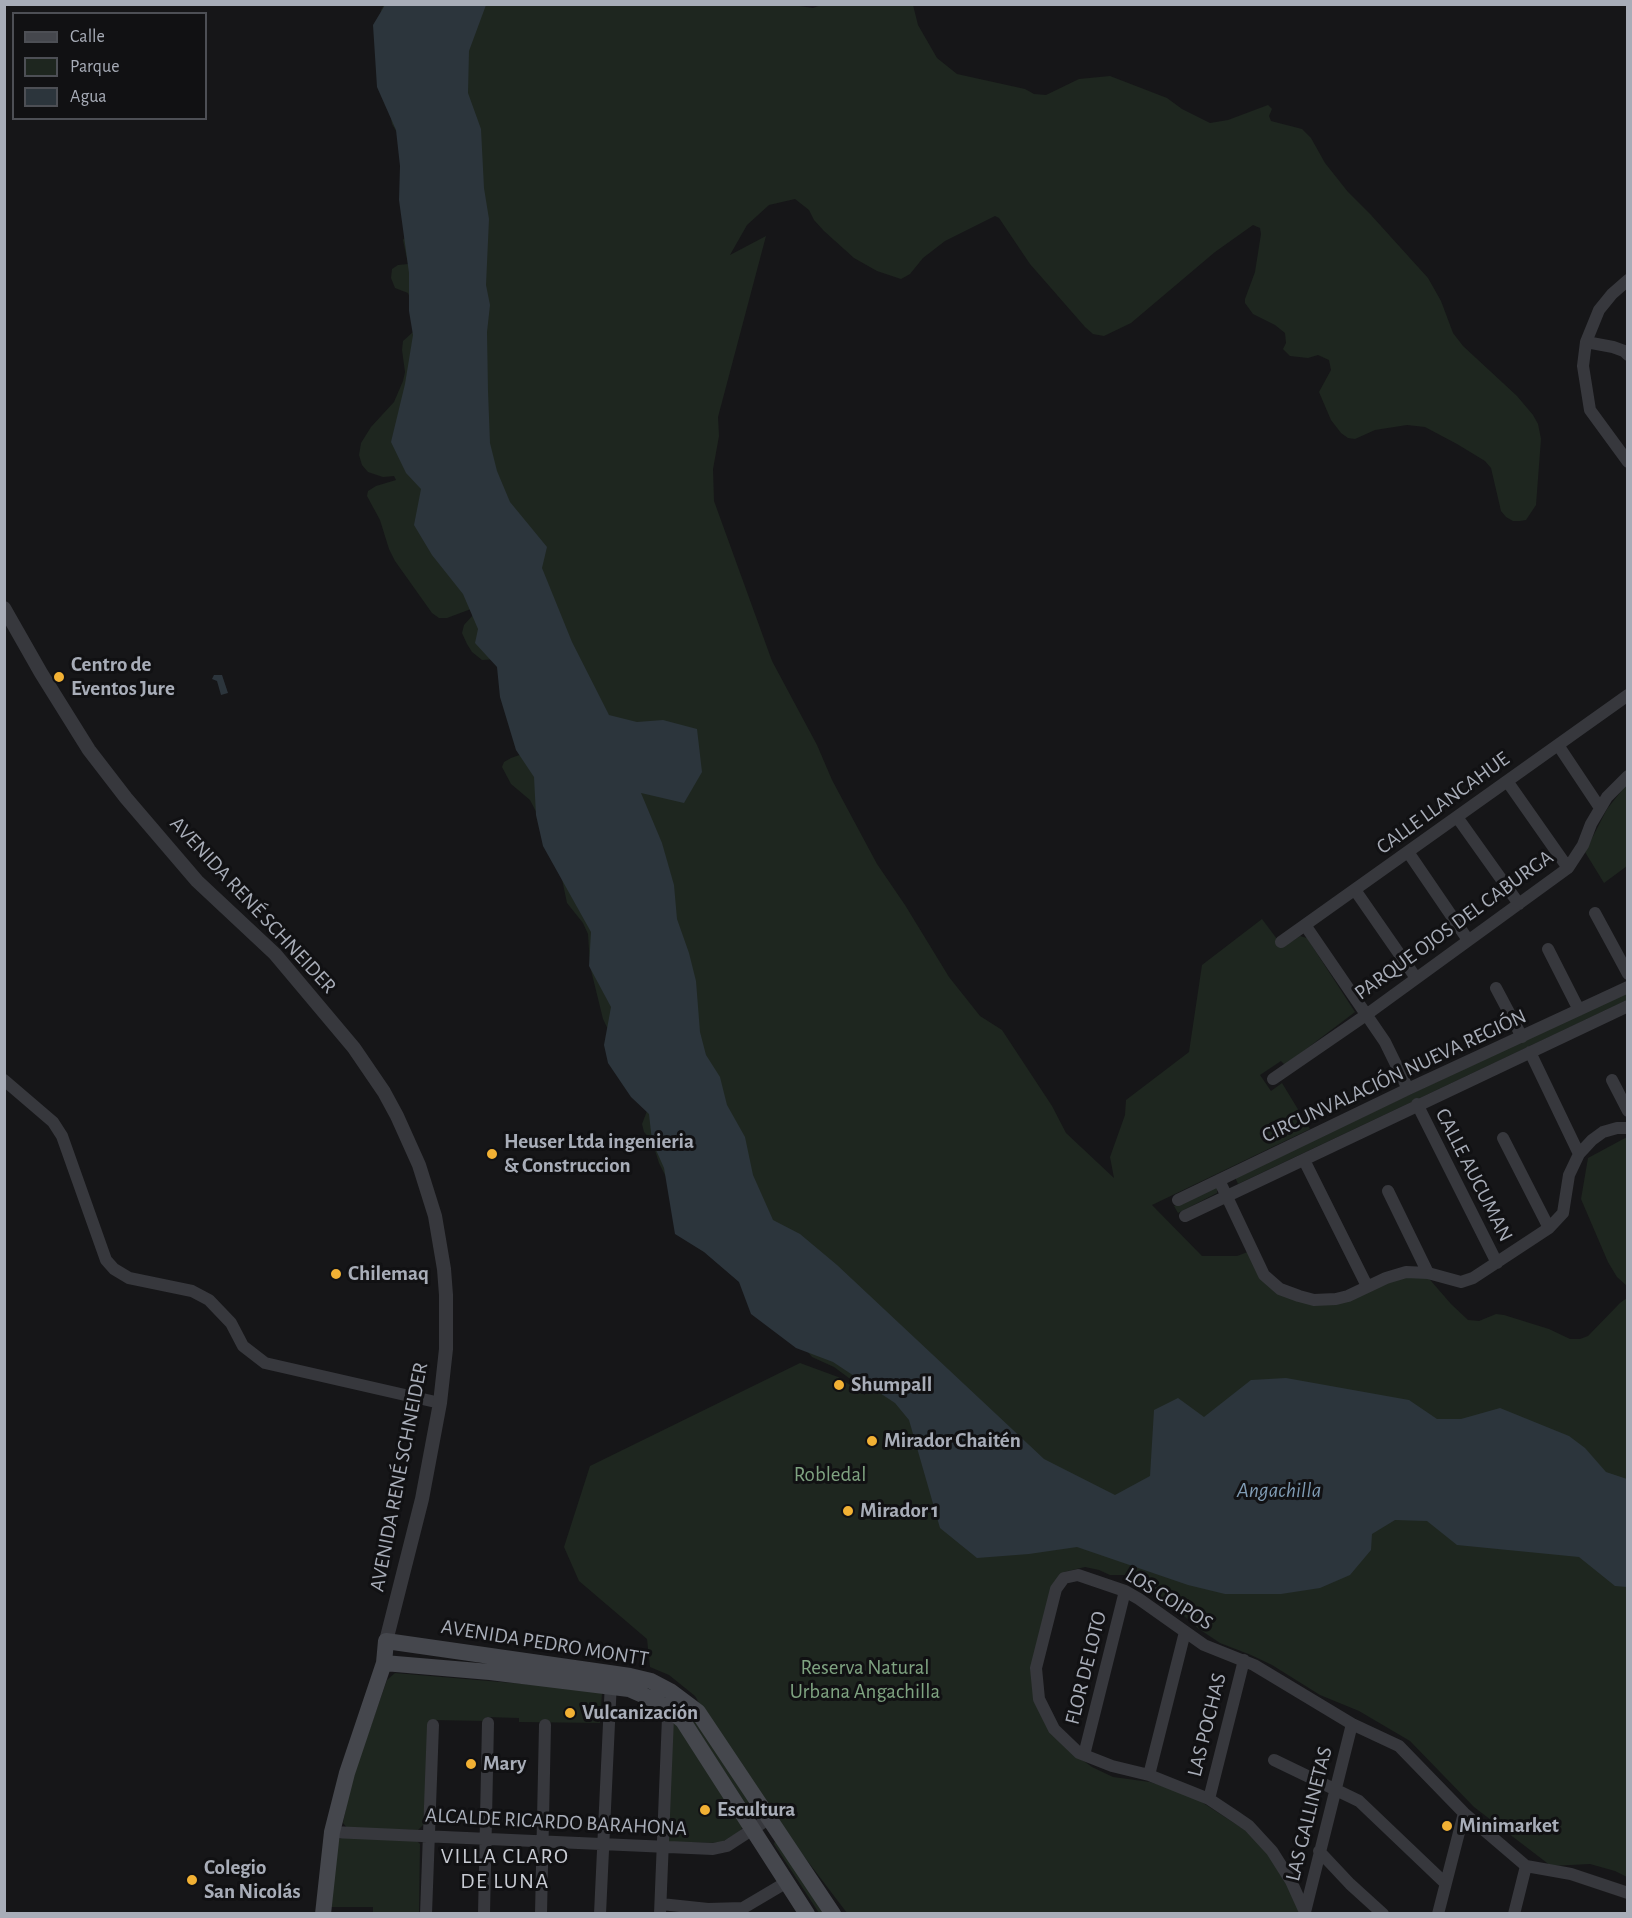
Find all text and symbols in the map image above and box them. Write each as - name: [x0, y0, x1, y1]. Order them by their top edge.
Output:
- legend: [12, 12, 207, 120]
- text: Calle: [70, 28, 105, 46]
- text: Parque: [70, 58, 119, 76]
- text: Agua: [70, 88, 107, 106]
- place label: Centro de Eventos Jure: [71, 652, 175, 702]
- marker: Centro de Eventos Jure: [52, 670, 66, 684]
- street label: CALLE LLANCAHUE: [1372, 746, 1514, 860]
- street label: AVENIDA RENÉ SCHNEIDER: [164, 811, 342, 999]
- street label: PARQUE OJOS DEL CABURGA: [1350, 844, 1558, 1006]
- street label: CIRCUNVALACIÓN NUEVA REGIÓN: [1258, 1003, 1530, 1149]
- street label: CALLE AUCUMAN: [1430, 1104, 1518, 1246]
- place label: Heuser Ltda ingenieria & Construccion: [504, 1129, 694, 1179]
- marker: Heuser Ltda ingenieria & Construccion: [485, 1147, 499, 1161]
- place label: Chilemaq: [348, 1261, 429, 1287]
- marker: Chilemaq: [329, 1267, 343, 1281]
- street label: AVENIDA RENÉ SCHNEIDER: [364, 1360, 434, 1594]
- place label: Shumpall: [851, 1372, 932, 1398]
- marker: Shumpall: [832, 1378, 846, 1392]
- place label: Mirador Chaitén: [884, 1428, 1021, 1454]
- marker: Mirador Chaitén: [865, 1434, 879, 1448]
- park label: Robledal: [794, 1462, 866, 1488]
- water label: Angachilla: [1237, 1477, 1321, 1503]
- place label: Mirador 1: [860, 1498, 939, 1524]
- marker: Mirador 1: [841, 1504, 855, 1518]
- street label: LOS COIPOS: [1120, 1562, 1218, 1636]
- street label: FLOR DE LOTO: [1060, 1609, 1112, 1727]
- street label: AVENIDA PEDRO MONTT: [439, 1614, 651, 1672]
- park label: Reserva Natural Urbana Angachilla: [790, 1655, 940, 1705]
- street label: LAS POCHAS: [1182, 1671, 1232, 1779]
- place label: Vulcanización: [582, 1700, 698, 1726]
- marker: Vulcanización: [563, 1706, 577, 1720]
- street label: LAS GALLINETAS: [1280, 1744, 1338, 1884]
- place label: Mary: [483, 1751, 526, 1777]
- marker: Mary: [464, 1757, 478, 1771]
- place label: Escultura: [717, 1797, 795, 1823]
- street label: ALCALDE RICARDO BARAHONA: [424, 1803, 688, 1841]
- marker: Escultura: [698, 1803, 712, 1817]
- place label: Minimarket: [1459, 1813, 1559, 1839]
- marker: Minimarket: [1440, 1819, 1454, 1833]
- district label: VILLA CLARO DE LUNA: [441, 1843, 569, 1894]
- place label: Colegio San Nicolás: [204, 1855, 301, 1905]
- marker: Colegio San Nicolás: [185, 1873, 199, 1887]

